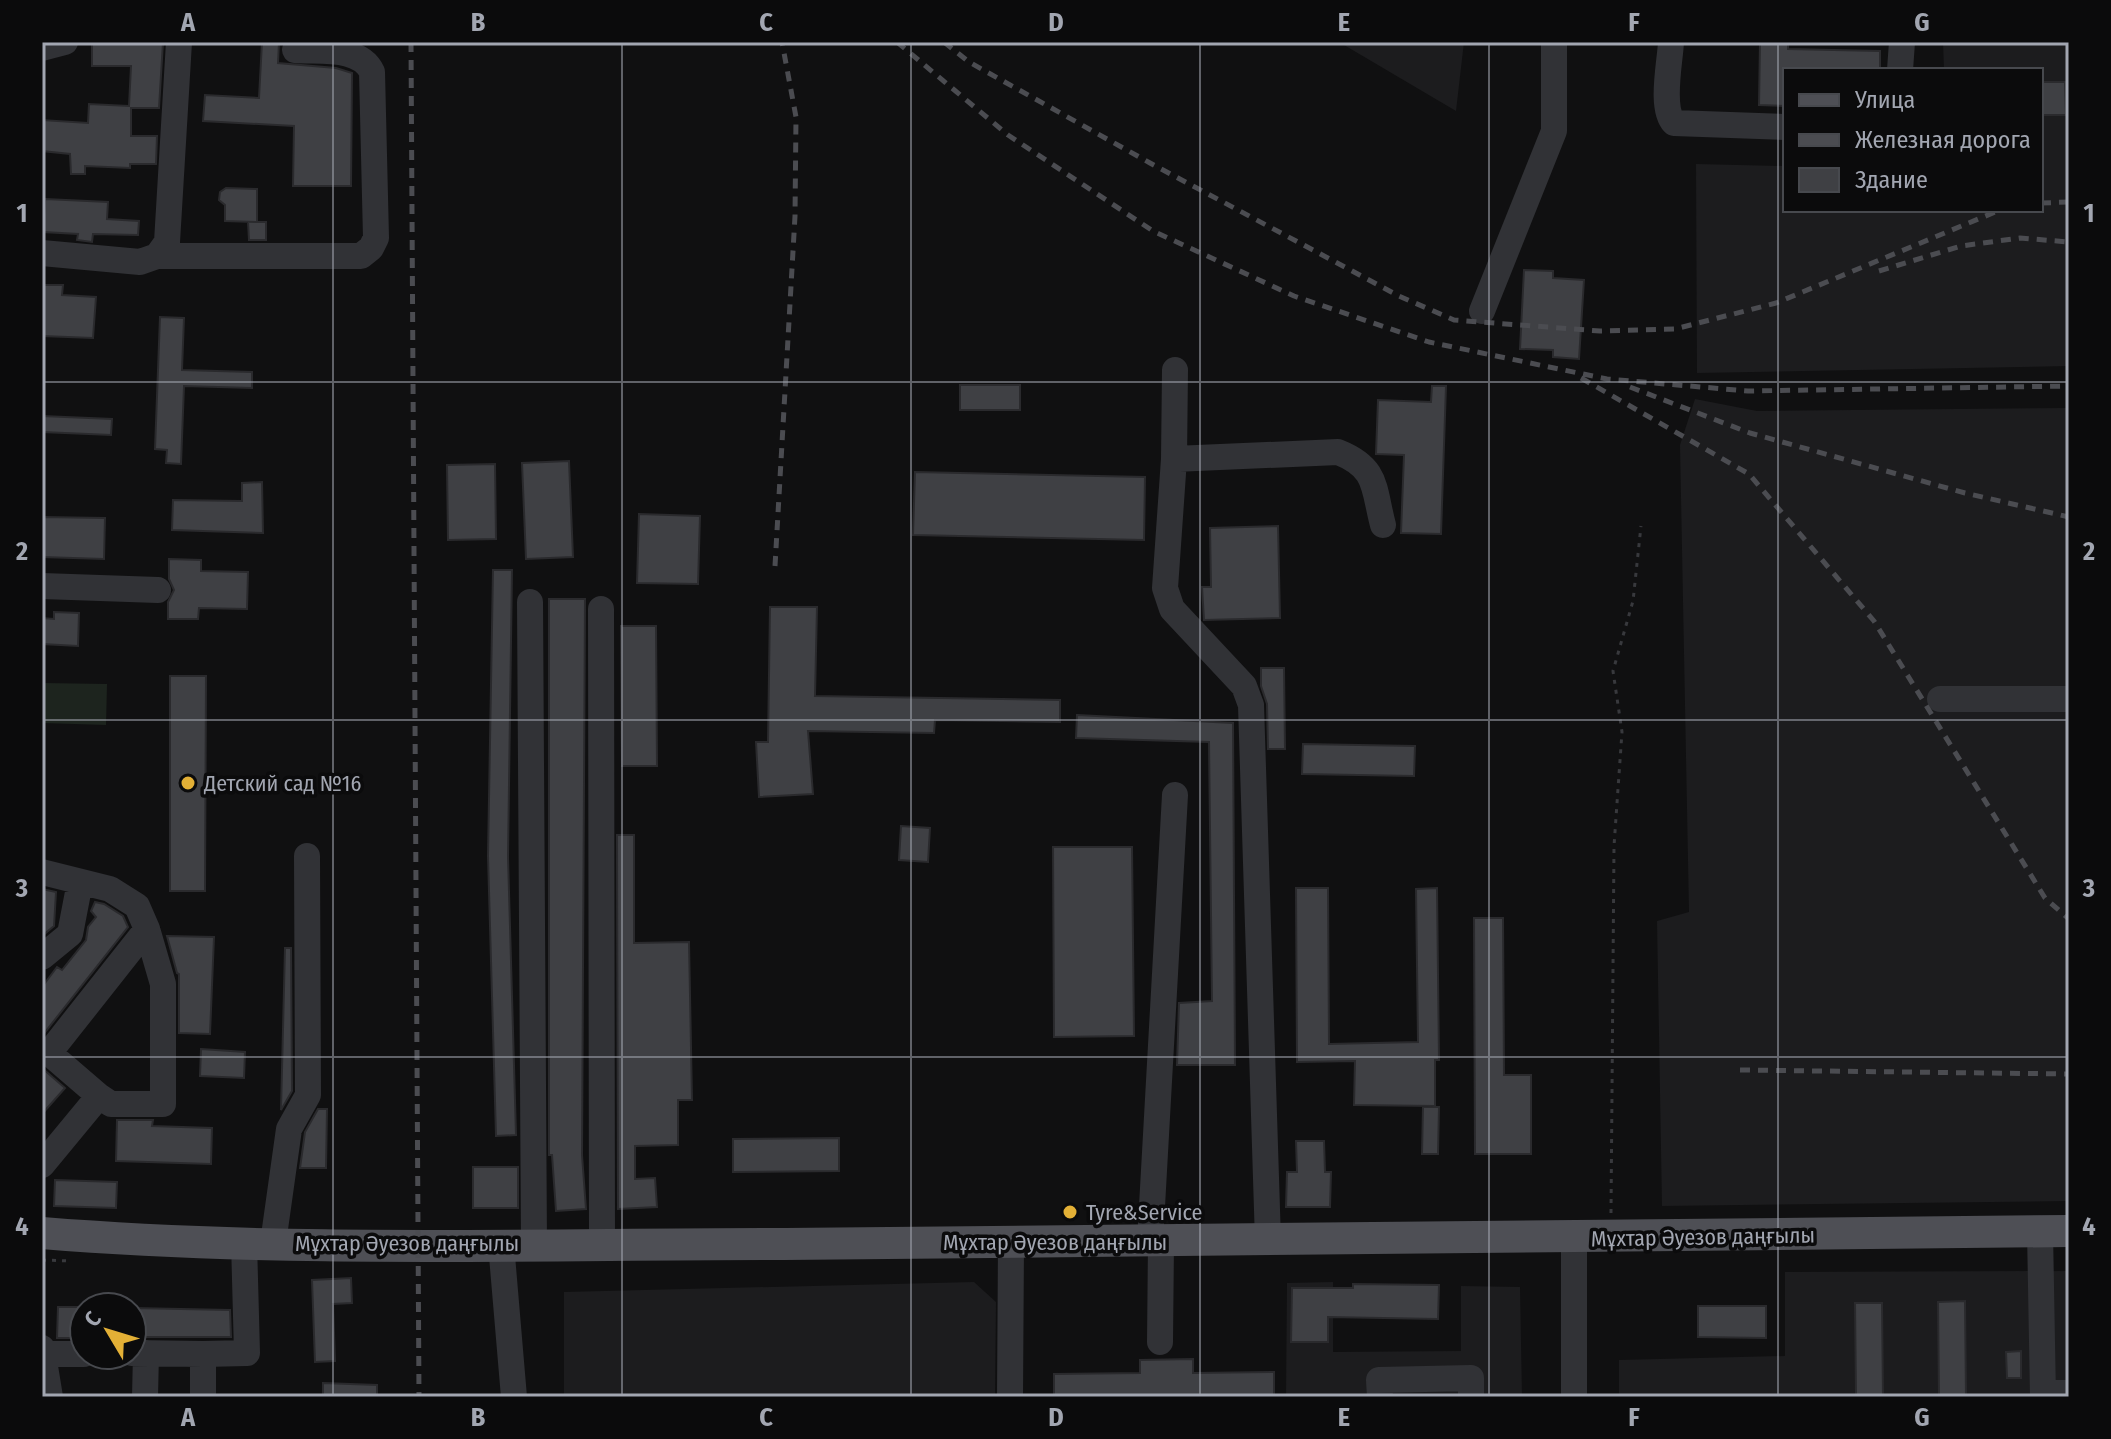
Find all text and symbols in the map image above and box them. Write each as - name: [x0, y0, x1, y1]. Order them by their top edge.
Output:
- text: A: [180, 7, 196, 38]
- text: B: [471, 7, 486, 38]
- text: C: [759, 7, 773, 38]
- text: D: [1048, 7, 1064, 38]
- text: E: [1338, 7, 1350, 38]
- text: F: [1628, 7, 1640, 38]
- text: G: [1914, 7, 1930, 38]
- legend: [1783, 68, 2043, 212]
- text: Улица: [1854, 86, 1915, 114]
- text: Железная дорога: [1855, 126, 2031, 154]
- text: Здание: [1855, 166, 1928, 194]
- text: 1: [17, 198, 28, 229]
- text: 1: [2084, 198, 2095, 229]
- text: 2: [15, 536, 28, 567]
- text: 2: [2082, 536, 2095, 567]
- place label: Детский сад №16: [203, 770, 361, 797]
- marker: Детский сад №16: [179, 774, 197, 792]
- text: 3: [15, 873, 28, 904]
- text: 3: [2082, 873, 2095, 904]
- place label: Tyre&Service: [1086, 1199, 1202, 1226]
- marker: Tyre&Service: [1061, 1203, 1079, 1221]
- text: 4: [15, 1211, 29, 1242]
- text: 4: [2082, 1211, 2096, 1242]
- street label: Мұхтар Әуезов даңғылы: [1591, 1222, 1815, 1252]
- street label: Мұхтар Әуезов даңғылы: [943, 1229, 1167, 1256]
- street label: Мұхтар Әуезов даңғылы: [295, 1230, 519, 1257]
- north arrow: [68, 1291, 148, 1371]
- text: С: [78, 1306, 107, 1332]
- text: A: [180, 1402, 196, 1433]
- text: B: [471, 1402, 486, 1433]
- text: C: [759, 1402, 773, 1433]
- text: D: [1048, 1402, 1064, 1433]
- text: E: [1338, 1402, 1350, 1433]
- text: F: [1628, 1402, 1640, 1433]
- text: G: [1914, 1402, 1930, 1433]

